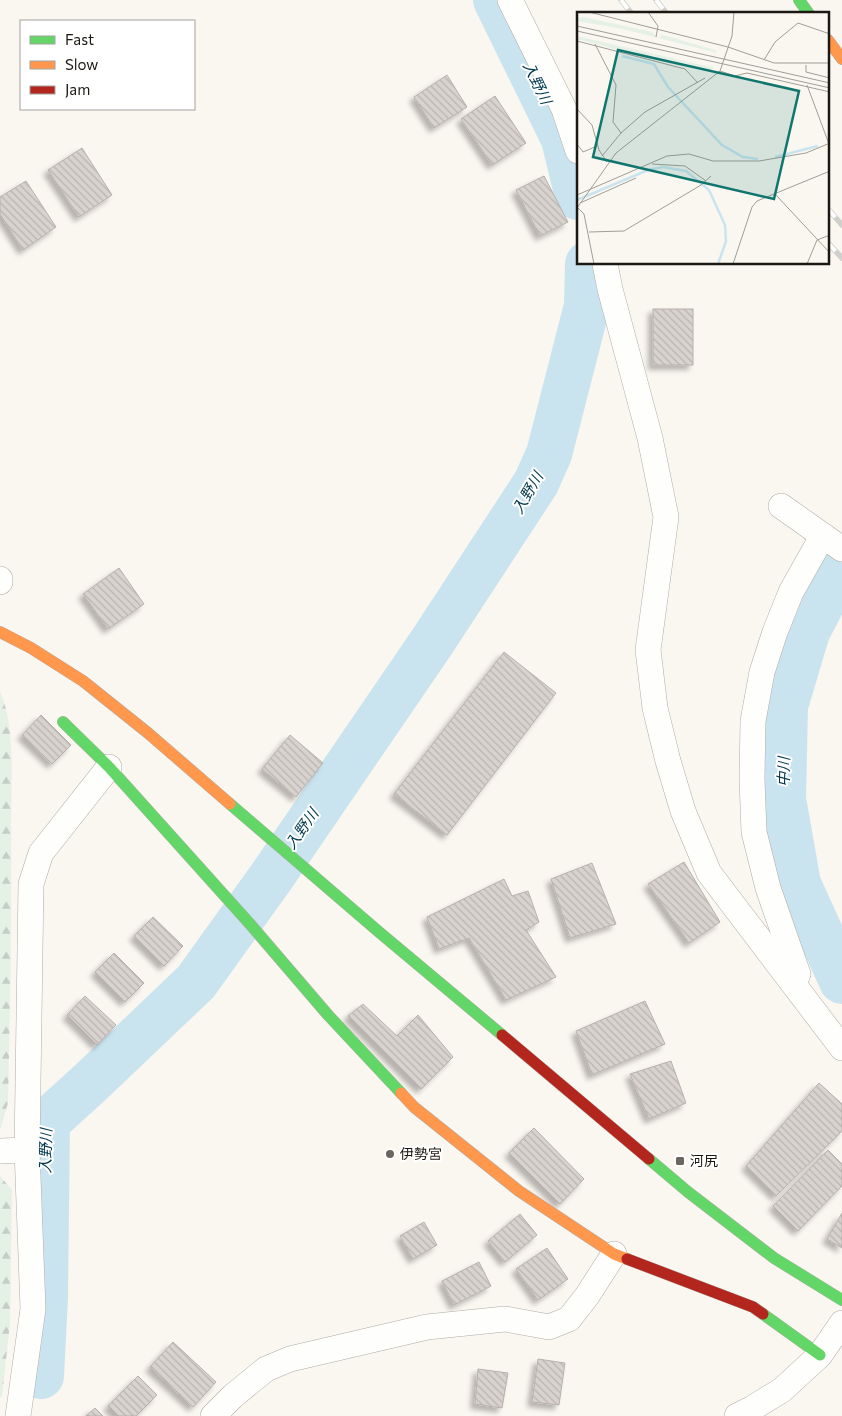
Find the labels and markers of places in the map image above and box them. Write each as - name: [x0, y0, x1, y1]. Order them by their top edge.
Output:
- place label: 伊勢宮: [400, 1145, 442, 1162]
- marker: 伊勢宮: [384, 1148, 396, 1160]
- place label: 河尻: [690, 1152, 718, 1169]
- marker: 河尻: [674, 1155, 686, 1167]

